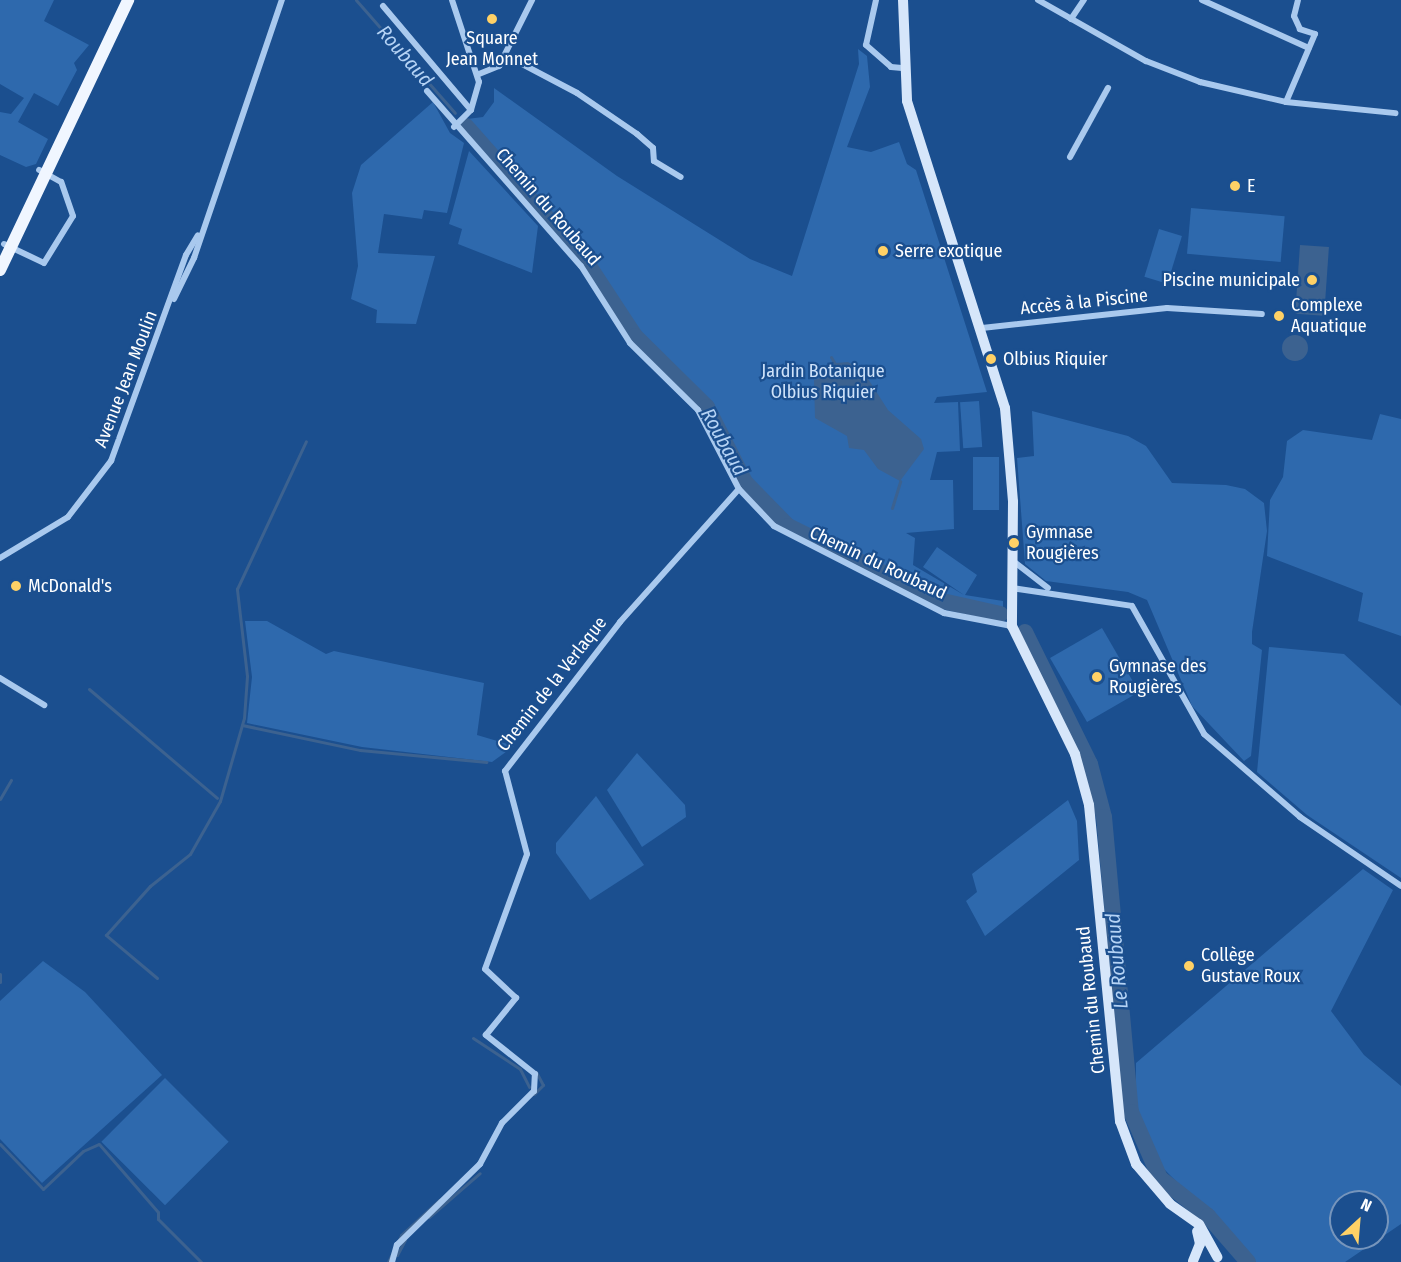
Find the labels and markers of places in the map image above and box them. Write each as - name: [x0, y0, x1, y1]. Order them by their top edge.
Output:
- marker: Square Jean Monnet: [485, 12, 499, 26]
- place label: Square Jean Monnet: [446, 28, 538, 70]
- place label: E: [1247, 175, 1255, 197]
- marker: E: [1228, 179, 1242, 193]
- place label: Serre exotique: [895, 240, 1002, 262]
- marker: Serre exotique: [876, 244, 890, 258]
- place label: Piscine municipale: [1162, 269, 1300, 291]
- marker: Piscine municipale: [1305, 273, 1319, 287]
- place label: Complexe Aquatique: [1291, 295, 1367, 338]
- marker: Complexe Aquatique: [1272, 309, 1286, 323]
- place label: Olbius Riquier: [1003, 348, 1108, 370]
- marker: Olbius Riquier: [984, 352, 998, 366]
- place label: Gymnase Rougières: [1026, 522, 1099, 564]
- marker: Gymnase Rougières: [1007, 536, 1021, 550]
- place label: McDonald's: [28, 575, 112, 597]
- marker: McDonald's: [9, 579, 23, 593]
- place label: Gymnase des Rougières: [1109, 656, 1206, 698]
- marker: Gymnase des Rougières: [1090, 670, 1104, 684]
- place label: Collège Gustave Roux: [1201, 945, 1300, 988]
- marker: Collège Gustave Roux: [1182, 959, 1196, 973]

